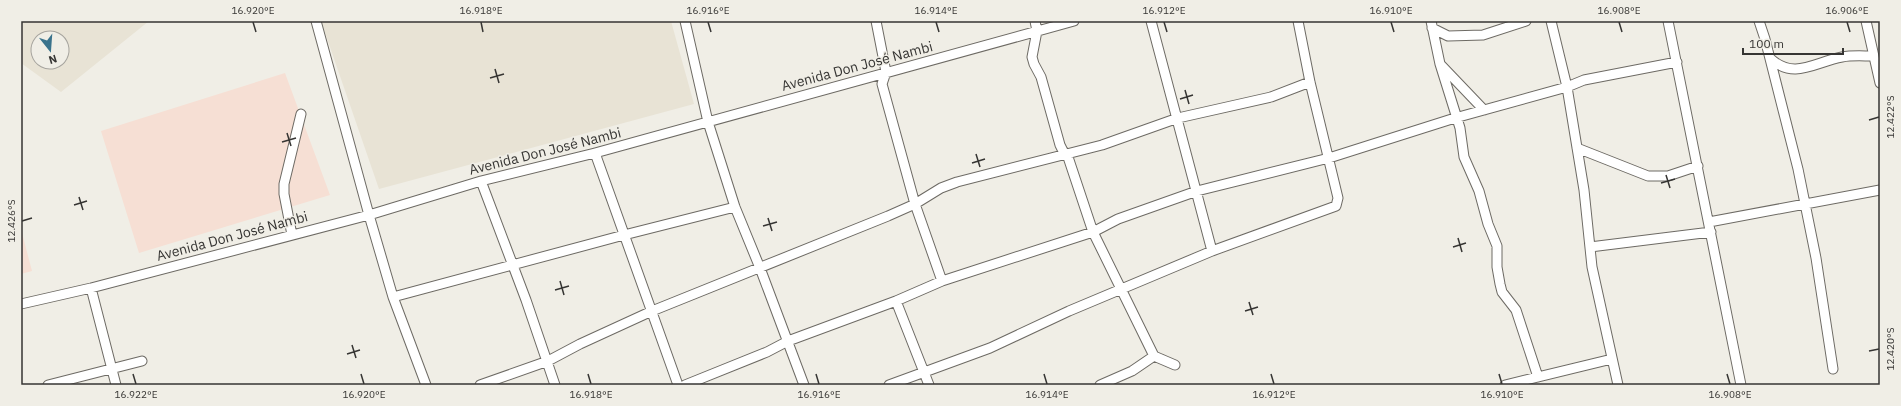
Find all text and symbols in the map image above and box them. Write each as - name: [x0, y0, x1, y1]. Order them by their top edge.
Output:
- text: 16.920°E: [231, 4, 275, 17]
- text: 16.918°E: [459, 4, 503, 17]
- text: 16.916°E: [686, 4, 730, 17]
- text: 16.914°E: [914, 4, 958, 17]
- text: 16.912°E: [1142, 4, 1186, 17]
- text: 16.910°E: [1369, 4, 1413, 17]
- text: 16.908°E: [1597, 4, 1641, 17]
- text: 16.906°E: [1825, 4, 1869, 17]
- north arrow: [30, 30, 70, 70]
- scale bar: [1743, 30, 1843, 56]
- text: 100 m: [1749, 36, 1784, 51]
- street label: Avenida Don José Nambi: [779, 37, 935, 95]
- text: N: [47, 52, 59, 67]
- text: 12.422°S: [1884, 95, 1897, 139]
- street label: Avenida Don José Nambi: [467, 123, 623, 179]
- text: 12.426°S: [5, 199, 18, 243]
- street label: Avenida Don José Nambi: [154, 207, 310, 265]
- text: 12.420°S: [1884, 327, 1897, 371]
- text: 16.922°E: [114, 388, 158, 401]
- text: 16.920°E: [342, 388, 386, 401]
- text: 16.918°E: [569, 388, 613, 401]
- text: 16.916°E: [797, 388, 841, 401]
- text: 16.914°E: [1025, 388, 1069, 401]
- text: 16.912°E: [1252, 388, 1296, 401]
- text: 16.910°E: [1480, 388, 1524, 401]
- text: 16.908°E: [1708, 388, 1752, 401]

